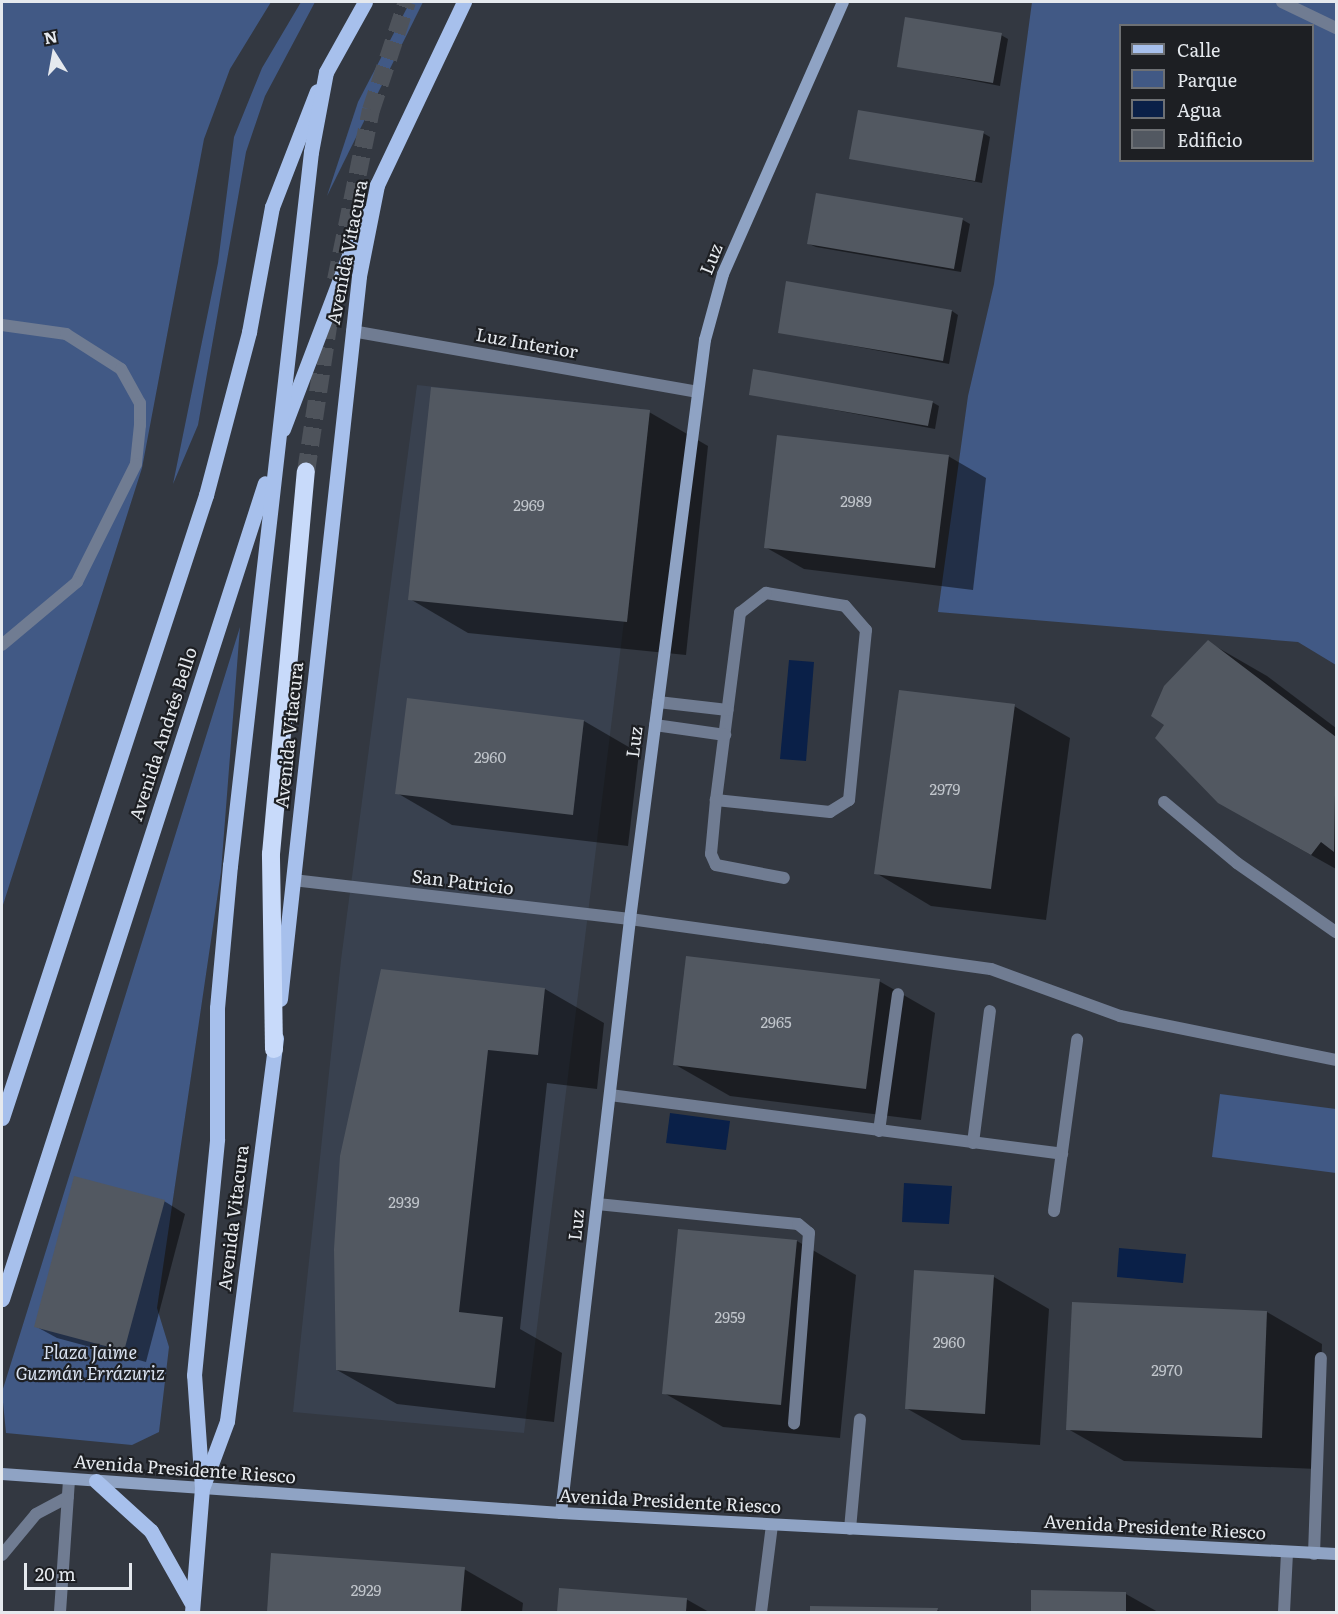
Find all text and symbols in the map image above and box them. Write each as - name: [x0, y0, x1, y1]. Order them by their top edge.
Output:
- text: N: [42, 23, 59, 49]
- north arrow: [24, 24, 84, 84]
- legend: [1119, 24, 1314, 162]
- text: Calle: [1177, 36, 1220, 63]
- text: Parque: [1177, 66, 1237, 93]
- text: Agua: [1177, 96, 1221, 123]
- text: Edificio: [1177, 126, 1243, 153]
- street label: Avenida Vitacura: [322, 178, 372, 326]
- street label: Luz: [695, 240, 727, 278]
- street label: Luz Interior: [474, 323, 580, 363]
- house number: 2989: [840, 492, 872, 510]
- house number: 2969: [513, 496, 545, 514]
- street label: Avenida Andrés Bello: [125, 644, 201, 824]
- street label: Avenida Vitacura: [271, 661, 307, 809]
- street label: Luz: [621, 725, 647, 759]
- house number: 2960: [474, 748, 506, 766]
- house number: 2979: [930, 780, 960, 798]
- street label: San Patricio: [411, 865, 515, 899]
- house number: 2965: [760, 1013, 792, 1031]
- street label: Avenida Vitacura: [213, 1144, 253, 1292]
- house number: 2939: [388, 1193, 420, 1211]
- street label: Luz: [564, 1208, 588, 1242]
- house number: 2959: [715, 1308, 745, 1326]
- house number: 2960: [933, 1333, 965, 1351]
- park label: Plaza Jaime Guzmán Errázuriz: [15, 1342, 165, 1384]
- house number: 2970: [1151, 1361, 1183, 1379]
- street label: Avenida Presidente Riesco: [73, 1450, 297, 1488]
- street label: Avenida Presidente Riesco: [558, 1484, 782, 1518]
- street label: Avenida Presidente Riesco: [1043, 1510, 1267, 1544]
- scale bar: [27, 1551, 135, 1589]
- text: 20 m: [35, 1560, 76, 1587]
- house number: 2929: [351, 1581, 381, 1599]

